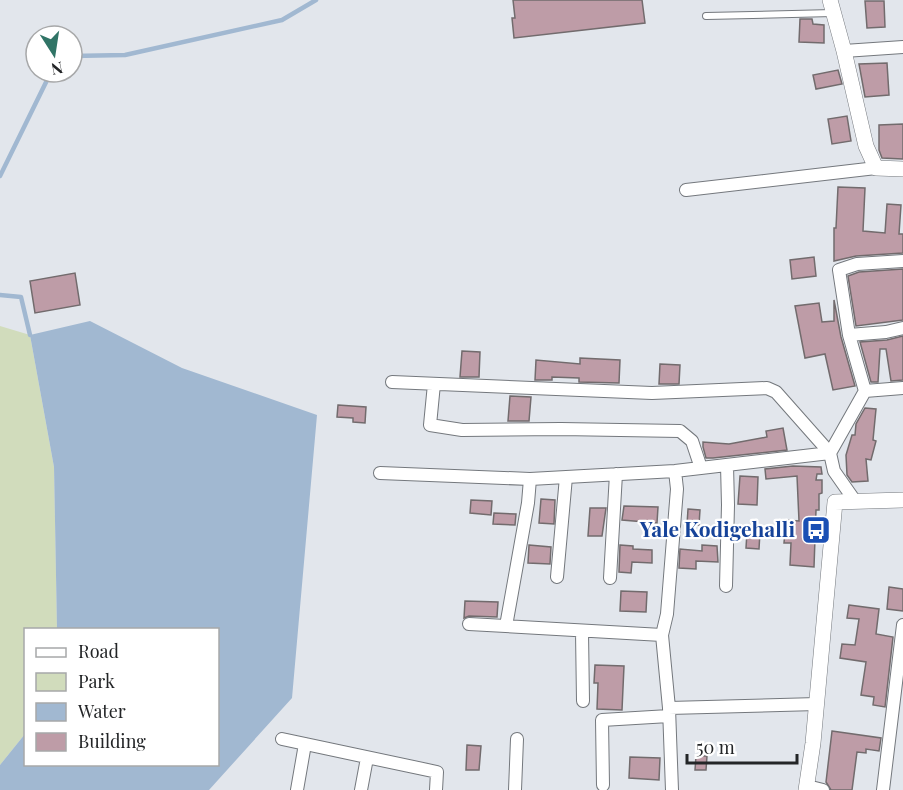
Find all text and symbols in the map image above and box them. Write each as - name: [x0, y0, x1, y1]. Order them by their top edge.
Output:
- north arrow: [24, 24, 84, 84]
- text: N: [49, 58, 65, 81]
- place label: Yale Kodigehalli: [639, 514, 795, 542]
- bus stop icon: Yale Kodigehalli: [800, 514, 832, 546]
- legend: [24, 628, 219, 766]
- text: Road: [78, 639, 119, 663]
- text: Park: [78, 669, 115, 693]
- text: Water: [77, 699, 126, 723]
- scale bar: [687, 727, 796, 765]
- text: Building: [78, 729, 146, 753]
- text: 50 m: [696, 735, 735, 759]

